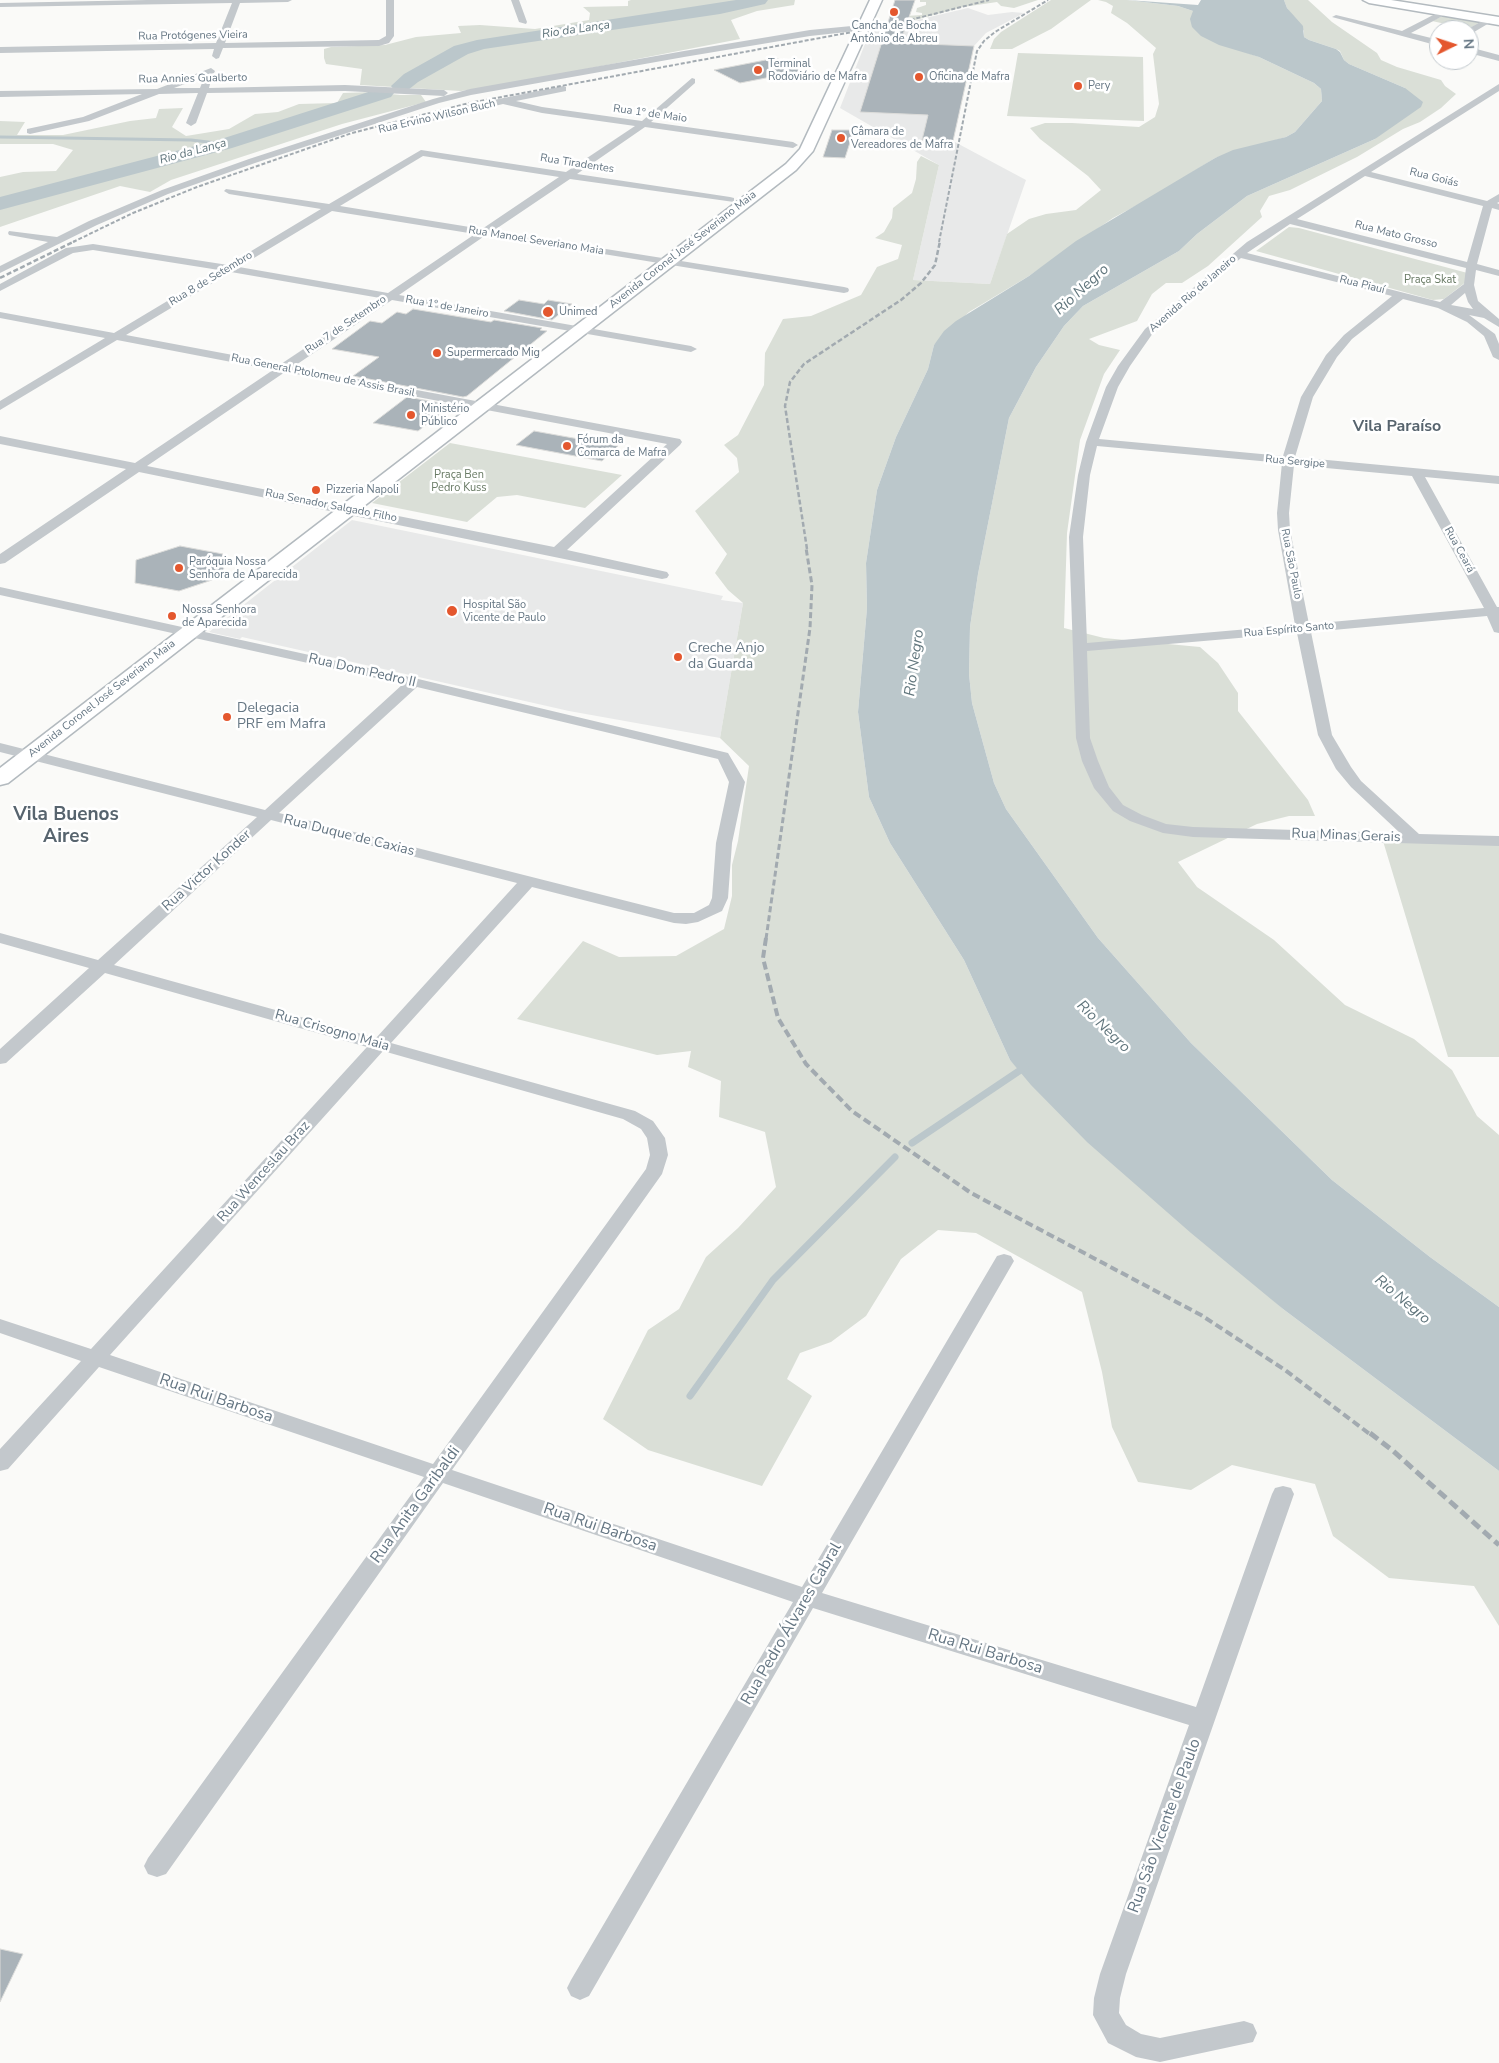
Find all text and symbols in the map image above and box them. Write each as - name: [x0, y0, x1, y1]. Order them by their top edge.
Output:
- marker: Cancha de Bocha Antônio de Abreu: [888, 6, 900, 18]
- water label: Rio da Lança: [541, 18, 611, 42]
- place label: Cancha de Bocha Antônio de Abreu: [850, 19, 938, 45]
- north arrow: [1429, 20, 1479, 70]
- street label: Rua Protógenes Vieira: [138, 28, 248, 44]
- text: N: [1459, 38, 1478, 50]
- place label: Terminal Rodoviário de Mafra: [768, 57, 867, 83]
- marker: Terminal Rodoviário de Mafra: [752, 64, 764, 76]
- place label: Oficina de Mafra: [929, 70, 1010, 84]
- street label: Rua Annies Gualberto: [138, 71, 248, 87]
- marker: Oficina de Mafra: [913, 71, 925, 83]
- place label: Pery: [1088, 79, 1110, 93]
- marker: Pery: [1072, 80, 1084, 92]
- street label: Rua Ervino Wilson Buch: [377, 97, 497, 137]
- street label: Rua 1º de Maio: [612, 102, 688, 126]
- place label: Câmara de Vereadores de Mafra: [851, 125, 953, 151]
- marker: Câmara de Vereadores de Mafra: [835, 132, 847, 144]
- water label: Rio da Lança: [158, 136, 228, 168]
- street label: Rua Tiradentes: [539, 152, 615, 176]
- street label: Rua Goiás: [1408, 166, 1460, 190]
- street label: Avenida Coronel José Severiano Maia: [607, 188, 759, 312]
- street label: Rua Mato Grosso: [1353, 218, 1439, 252]
- street label: Rua Manoel Severiano Maia: [467, 224, 605, 258]
- street label: Rua 8 de Setembro: [167, 249, 255, 309]
- street label: Avenida Rio de Janeiro: [1147, 253, 1239, 335]
- water label: Rio Negro: [1051, 261, 1113, 319]
- street label: Rua Piauí: [1338, 273, 1386, 297]
- park label: Praça Skat: [1404, 273, 1456, 287]
- street label: Rua 7 de Setembro: [303, 293, 389, 357]
- street label: Rua 1º de Janeiro: [404, 293, 490, 321]
- marker: Unimed: [541, 305, 555, 319]
- place label: Unimed: [559, 305, 597, 319]
- place label: Supermercado Mig: [447, 346, 540, 360]
- marker: Supermercado Mig: [431, 347, 443, 359]
- street label: Rua General Ptolomeu de Assis Brasil: [230, 352, 416, 400]
- place label: Ministério Público: [421, 402, 469, 428]
- marker: Ministério Público: [405, 409, 417, 421]
- district label: Vila Paraíso: [1353, 417, 1441, 437]
- place label: Fórum da Comarca de Mafra: [577, 433, 667, 459]
- marker: Fórum da Comarca de Mafra: [561, 440, 573, 452]
- street label: Rua Sergipe: [1265, 453, 1325, 471]
- park label: Praça Ben Pedro Kuss: [431, 468, 487, 494]
- place label: Pizzeria Napoli: [326, 483, 399, 497]
- marker: Pizzeria Napoli: [310, 484, 322, 496]
- street label: Rua Senador Salgado Filho: [264, 487, 398, 525]
- street label: Rua Ceará: [1441, 525, 1477, 575]
- street label: Rua São Paulo: [1278, 528, 1304, 600]
- place label: Paróquia Nossa Senhora de Aparecida: [189, 555, 298, 581]
- marker: Paróquia Nossa Senhora de Aparecida: [173, 562, 185, 574]
- place label: Hospital São Vicente de Paulo: [463, 598, 546, 624]
- place label: Nossa Senhora de Aparecida: [182, 603, 256, 629]
- marker: Hospital São Vicente de Paulo: [445, 604, 459, 618]
- marker: Nossa Senhora de Aparecida: [166, 610, 178, 622]
- street label: Rua Espírito Santo: [1243, 619, 1335, 641]
- water label: Rio Negro: [901, 628, 929, 698]
- street label: Avenida Coronel José Severiano Maia: [26, 637, 178, 761]
- place label: Creche Anjo da Guarda: [688, 641, 765, 674]
- street label: Rua Dom Pedro II: [307, 650, 417, 692]
- marker: Creche Anjo da Guarda: [672, 651, 684, 663]
- place label: Delegacia PRF em Mafra: [237, 701, 326, 734]
- marker: Delegacia PRF em Mafra: [221, 711, 233, 723]
- district label: Vila Buenos Aires: [13, 804, 119, 848]
- street label: Rua Duque de Caxias: [282, 812, 416, 860]
- street label: Rua Minas Gerais: [1291, 826, 1401, 846]
- street label: Rua Victor Konder: [159, 827, 255, 915]
- water label: Rio Negro: [1073, 997, 1133, 1057]
- street label: Rua Crisogno Maia: [273, 1007, 391, 1055]
- street label: Rua Wenceslau Braz: [214, 1118, 314, 1226]
- water label: Rio Negro: [1370, 1272, 1434, 1328]
- street label: Rua Rui Barbosa: [157, 1371, 275, 1427]
- street label: Rua Anita Garibaldi: [367, 1443, 465, 1567]
- street label: Rua Rui Barbosa: [541, 1500, 659, 1556]
- street label: Rua Pedro Álvares Cabral: [738, 1539, 846, 1709]
- street label: Rua Rui Barbosa: [925, 1625, 1045, 1679]
- street label: Rua São Vicente de Paulo: [1125, 1736, 1205, 1916]

